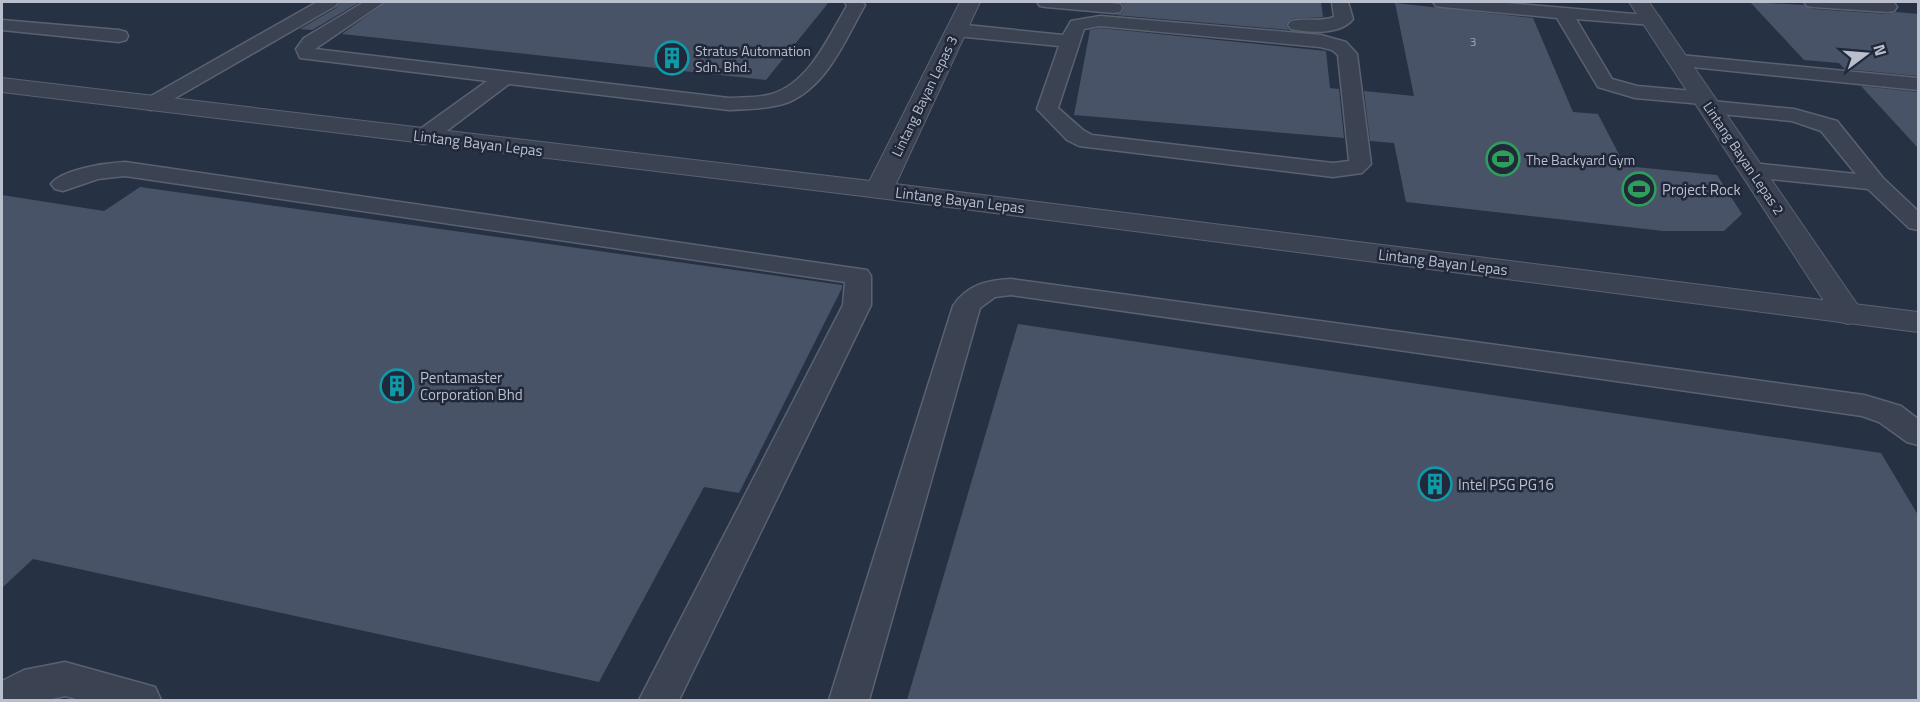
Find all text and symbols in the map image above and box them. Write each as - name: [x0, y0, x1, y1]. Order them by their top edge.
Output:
- north arrow: [1836, 24, 1896, 84]
- street label: Lintang Bayan Lepas 3: [886, 32, 962, 160]
- house number: 3: [1470, 32, 1476, 51]
- building icon: Stratus Automation Sdn. Bhd.: [654, 40, 690, 76]
- place label: Stratus Automation Sdn. Bhd.: [695, 40, 811, 77]
- text: N: [1867, 41, 1893, 59]
- street label: Lintang Bayan Lepas 2: [1698, 97, 1790, 219]
- street label: Lintang Bayan Lepas: [412, 124, 544, 162]
- sports icon: The Backyard Gym: [1485, 141, 1521, 177]
- place label: The Backyard Gym: [1526, 149, 1635, 170]
- sports icon: Project Rock: [1621, 171, 1657, 207]
- place label: Project Rock: [1662, 178, 1741, 201]
- street label: Lintang Bayan Lepas: [894, 181, 1026, 219]
- street label: Lintang Bayan Lepas: [1377, 243, 1509, 281]
- place label: Pentamaster Corporation Bhd: [420, 366, 523, 406]
- building icon: Pentamaster Corporation Bhd: [379, 368, 415, 404]
- building icon: Intel PSG PG16: [1417, 466, 1453, 502]
- place label: Intel PSG PG16: [1458, 473, 1554, 496]

